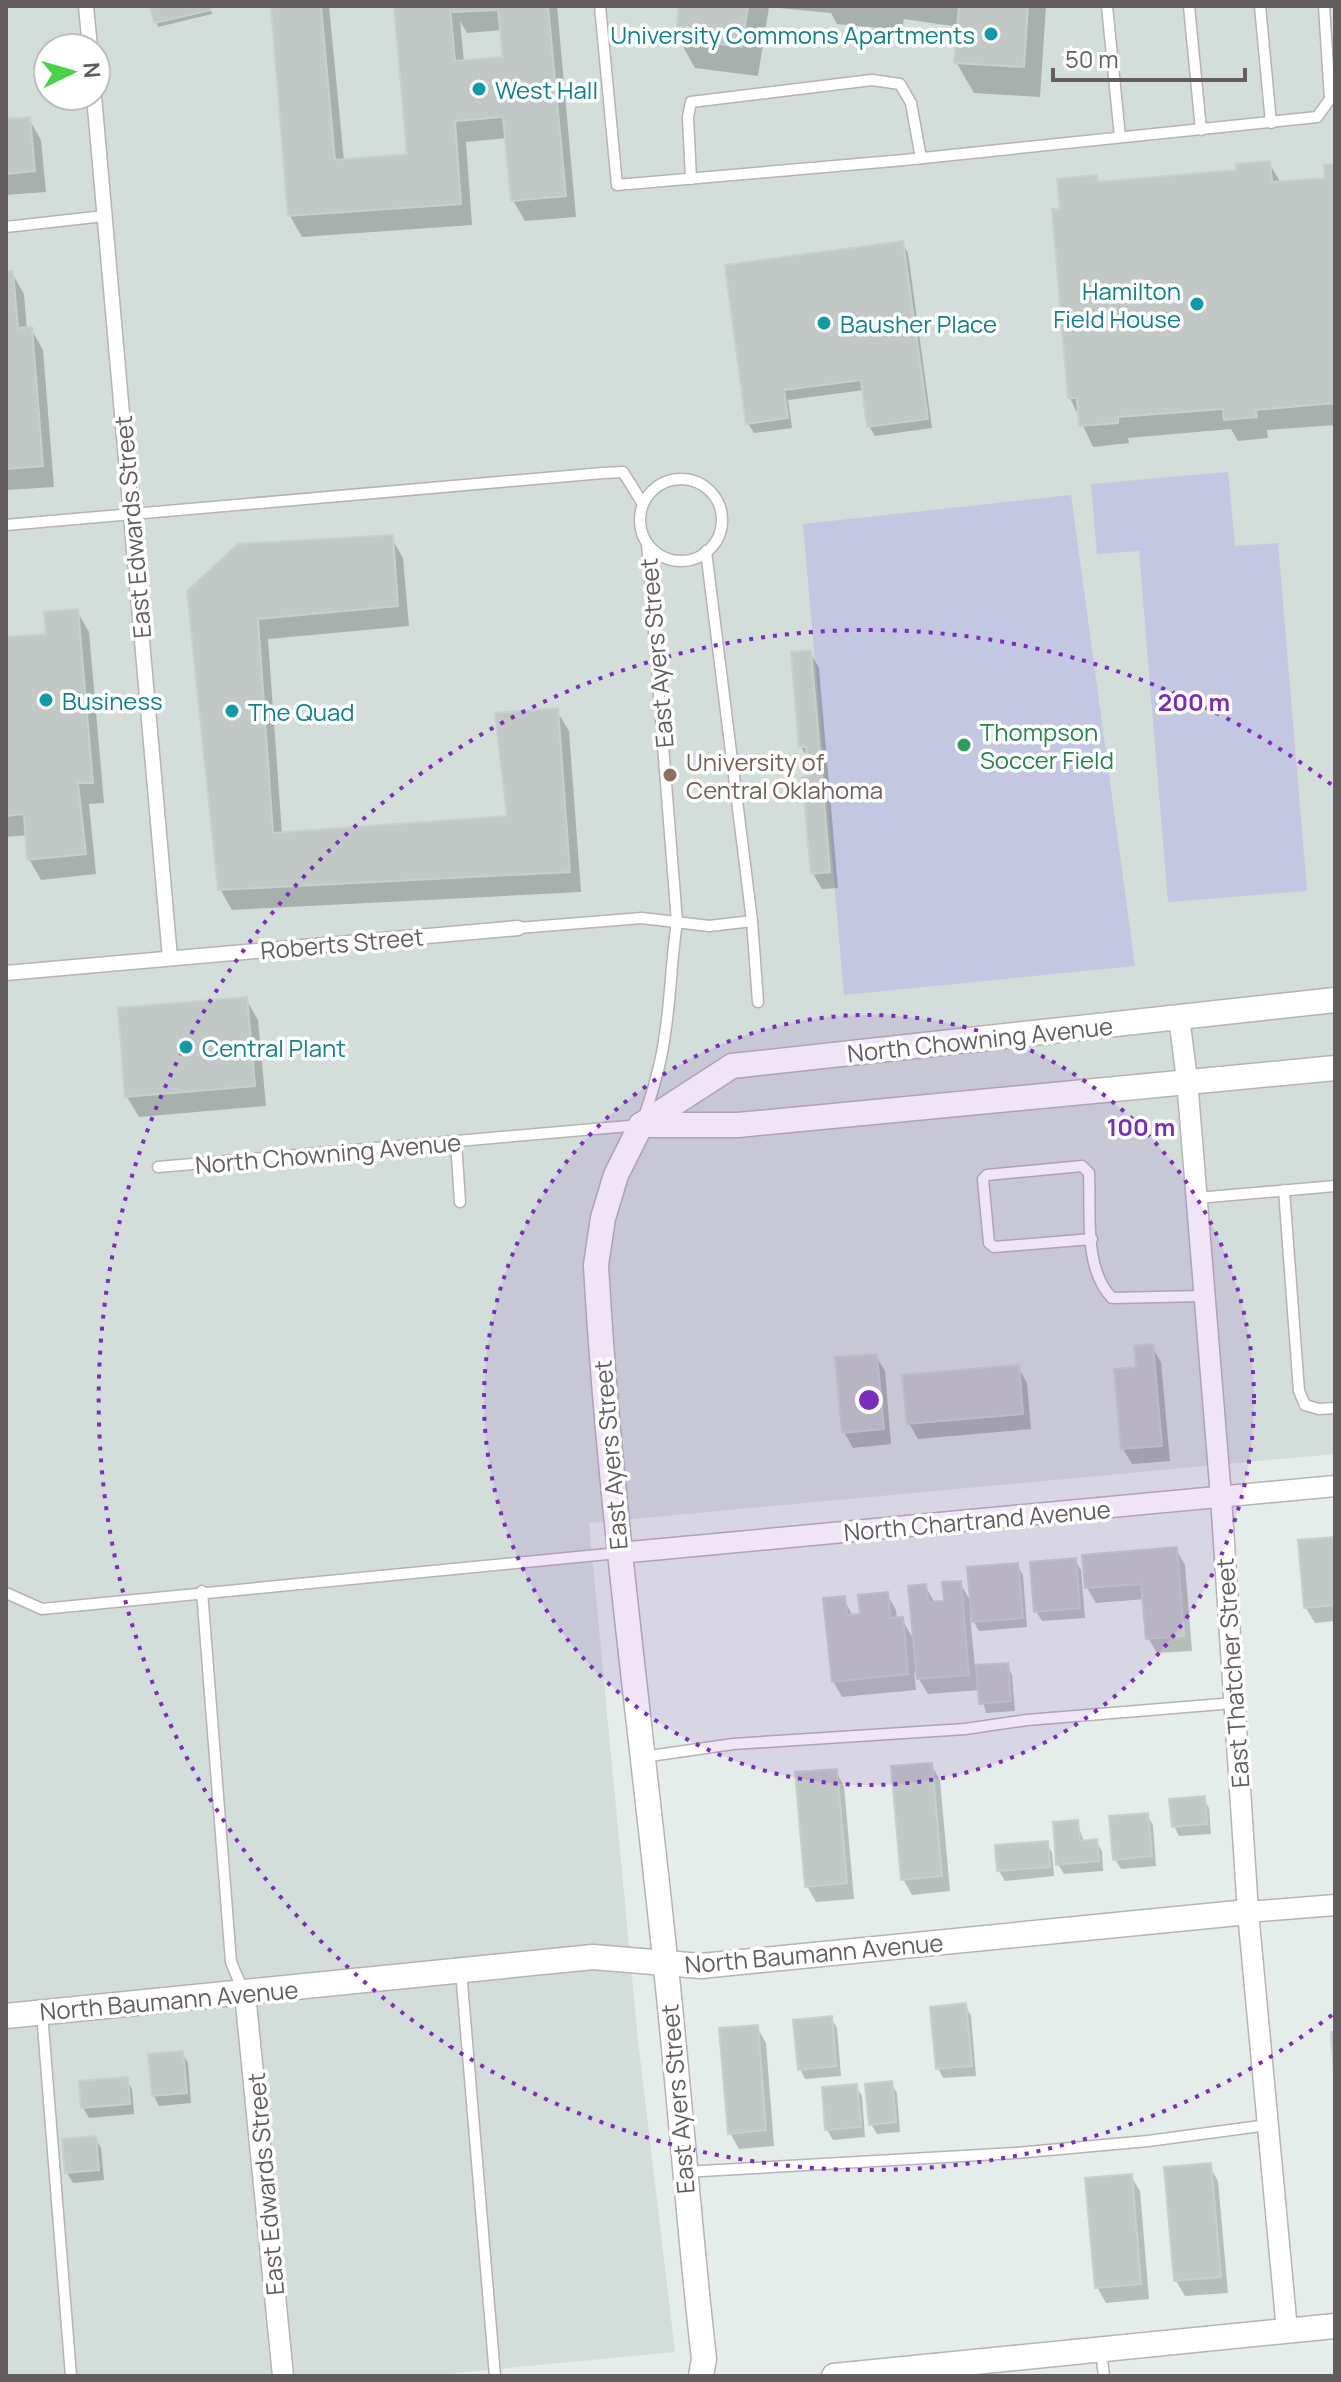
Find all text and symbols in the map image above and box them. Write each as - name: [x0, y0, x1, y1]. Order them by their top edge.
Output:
- place label: University Commons Apartments: [610, 18, 975, 51]
- marker: University Commons Apartments: [982, 25, 1000, 43]
- north arrow: [32, 32, 112, 112]
- scale bar: [1053, 32, 1245, 82]
- text: 50 m: [1065, 42, 1119, 75]
- text: N: [76, 61, 108, 79]
- place label: West Hall: [495, 73, 598, 106]
- marker: West Hall: [470, 80, 488, 98]
- place label: Hamilton Field House: [1053, 274, 1181, 335]
- marker: Hamilton Field House: [1188, 295, 1206, 313]
- place label: Bausher Place: [840, 307, 997, 340]
- marker: Bausher Place: [815, 314, 833, 332]
- street label: East Edwards Street: [106, 414, 158, 640]
- street label: East Ayers Street: [631, 557, 681, 749]
- place label: Business: [62, 684, 163, 717]
- text: 200 m: [1158, 685, 1230, 718]
- marker: Business: [37, 691, 55, 709]
- place label: The Quad: [248, 695, 355, 728]
- marker: The Quad: [223, 702, 241, 720]
- place label: Thompson Soccer Field: [980, 715, 1114, 776]
- marker: Thompson Soccer Field: [955, 736, 973, 754]
- place label: University of Central Oklahoma: [686, 745, 883, 806]
- marker: University of Central Oklahoma: [661, 766, 679, 784]
- street label: Roberts Street: [259, 919, 425, 967]
- street label: North Chowning Avenue: [846, 1009, 1114, 1069]
- place label: Central Plant: [202, 1031, 346, 1064]
- marker: Central Plant: [177, 1038, 195, 1056]
- text: 100 m: [1107, 1110, 1175, 1143]
- street label: North Chowning Avenue: [194, 1125, 462, 1181]
- street label: East Ayers Street: [585, 1359, 635, 1551]
- centre of rings: [855, 1386, 883, 1414]
- street label: North Chartrand Avenue: [842, 1492, 1112, 1548]
- street label: East Thatcher Street: [1207, 1557, 1257, 1789]
- street label: North Baumann Avenue: [683, 1925, 945, 1981]
- street label: North Baumann Avenue: [38, 1972, 300, 2028]
- street label: East Ayers Street: [652, 2003, 702, 2195]
- street label: East Edwards Street: [239, 2071, 291, 2297]

